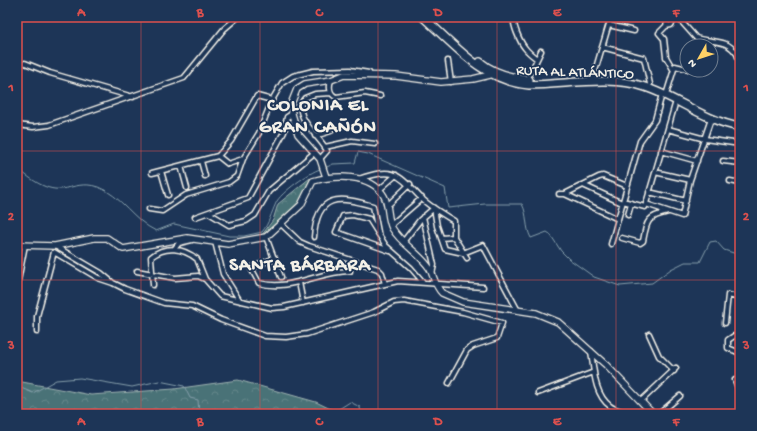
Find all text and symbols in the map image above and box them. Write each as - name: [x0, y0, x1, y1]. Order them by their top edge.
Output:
- text: A: [76, 6, 86, 21]
- text: B: [196, 6, 205, 21]
- text: C: [314, 6, 324, 21]
- text: D: [433, 6, 443, 21]
- text: E: [553, 6, 562, 21]
- text: F: [672, 6, 681, 21]
- north arrow: [679, 38, 719, 78]
- text: N: [686, 56, 700, 70]
- street label: RUTA AL ATLÁNTICO: [516, 62, 634, 84]
- text: 1: [7, 81, 14, 96]
- text: 1: [742, 81, 749, 96]
- district label: COLONIA EL GRAN CAÑÓN: [259, 95, 377, 140]
- text: 2: [8, 210, 15, 225]
- text: 2: [743, 210, 750, 225]
- district label: SANTA BÁRBARA: [229, 255, 371, 278]
- text: 3: [7, 339, 15, 354]
- text: 3: [742, 339, 750, 354]
- text: A: [76, 415, 86, 430]
- text: B: [196, 415, 205, 430]
- text: C: [314, 415, 324, 430]
- text: D: [433, 415, 443, 430]
- text: E: [553, 415, 562, 430]
- text: F: [672, 415, 681, 430]

